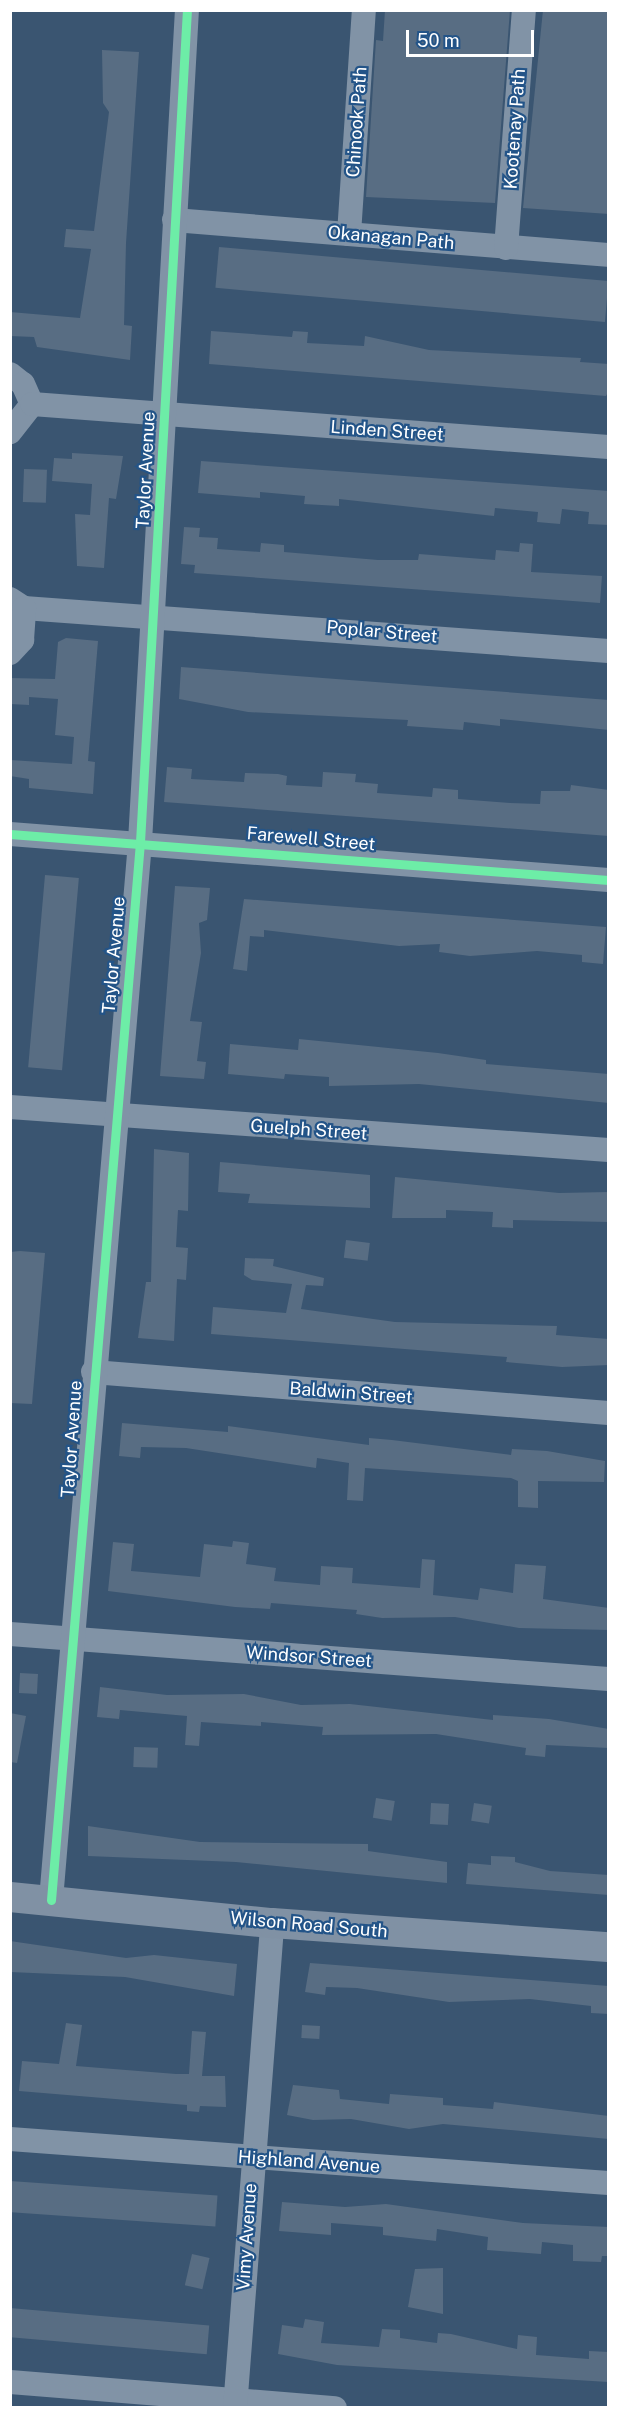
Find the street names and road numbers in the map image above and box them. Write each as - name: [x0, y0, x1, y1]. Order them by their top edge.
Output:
- street label: Chinook Path: [342, 66, 372, 178]
- street label: Kootenay Path: [500, 68, 530, 190]
- street label: Okanagan Path: [327, 222, 455, 254]
- street label: Taylor Avenue: [132, 411, 160, 529]
- street label: Linden Street: [330, 416, 444, 446]
- street label: Poplar Street: [326, 616, 438, 648]
- street label: Farewell Street: [246, 823, 376, 855]
- street label: Taylor Avenue: [98, 896, 130, 1014]
- street label: Guelph Street: [250, 1115, 368, 1145]
- street label: Baldwin Street: [289, 1378, 413, 1408]
- street label: Taylor Avenue: [57, 1380, 87, 1498]
- street label: Windsor Street: [245, 1642, 373, 1672]
- street label: Wilson Road South: [229, 1907, 389, 1943]
- street label: Highland Avenue: [237, 2146, 381, 2178]
- street label: Vimy Avenue: [232, 2182, 262, 2292]

